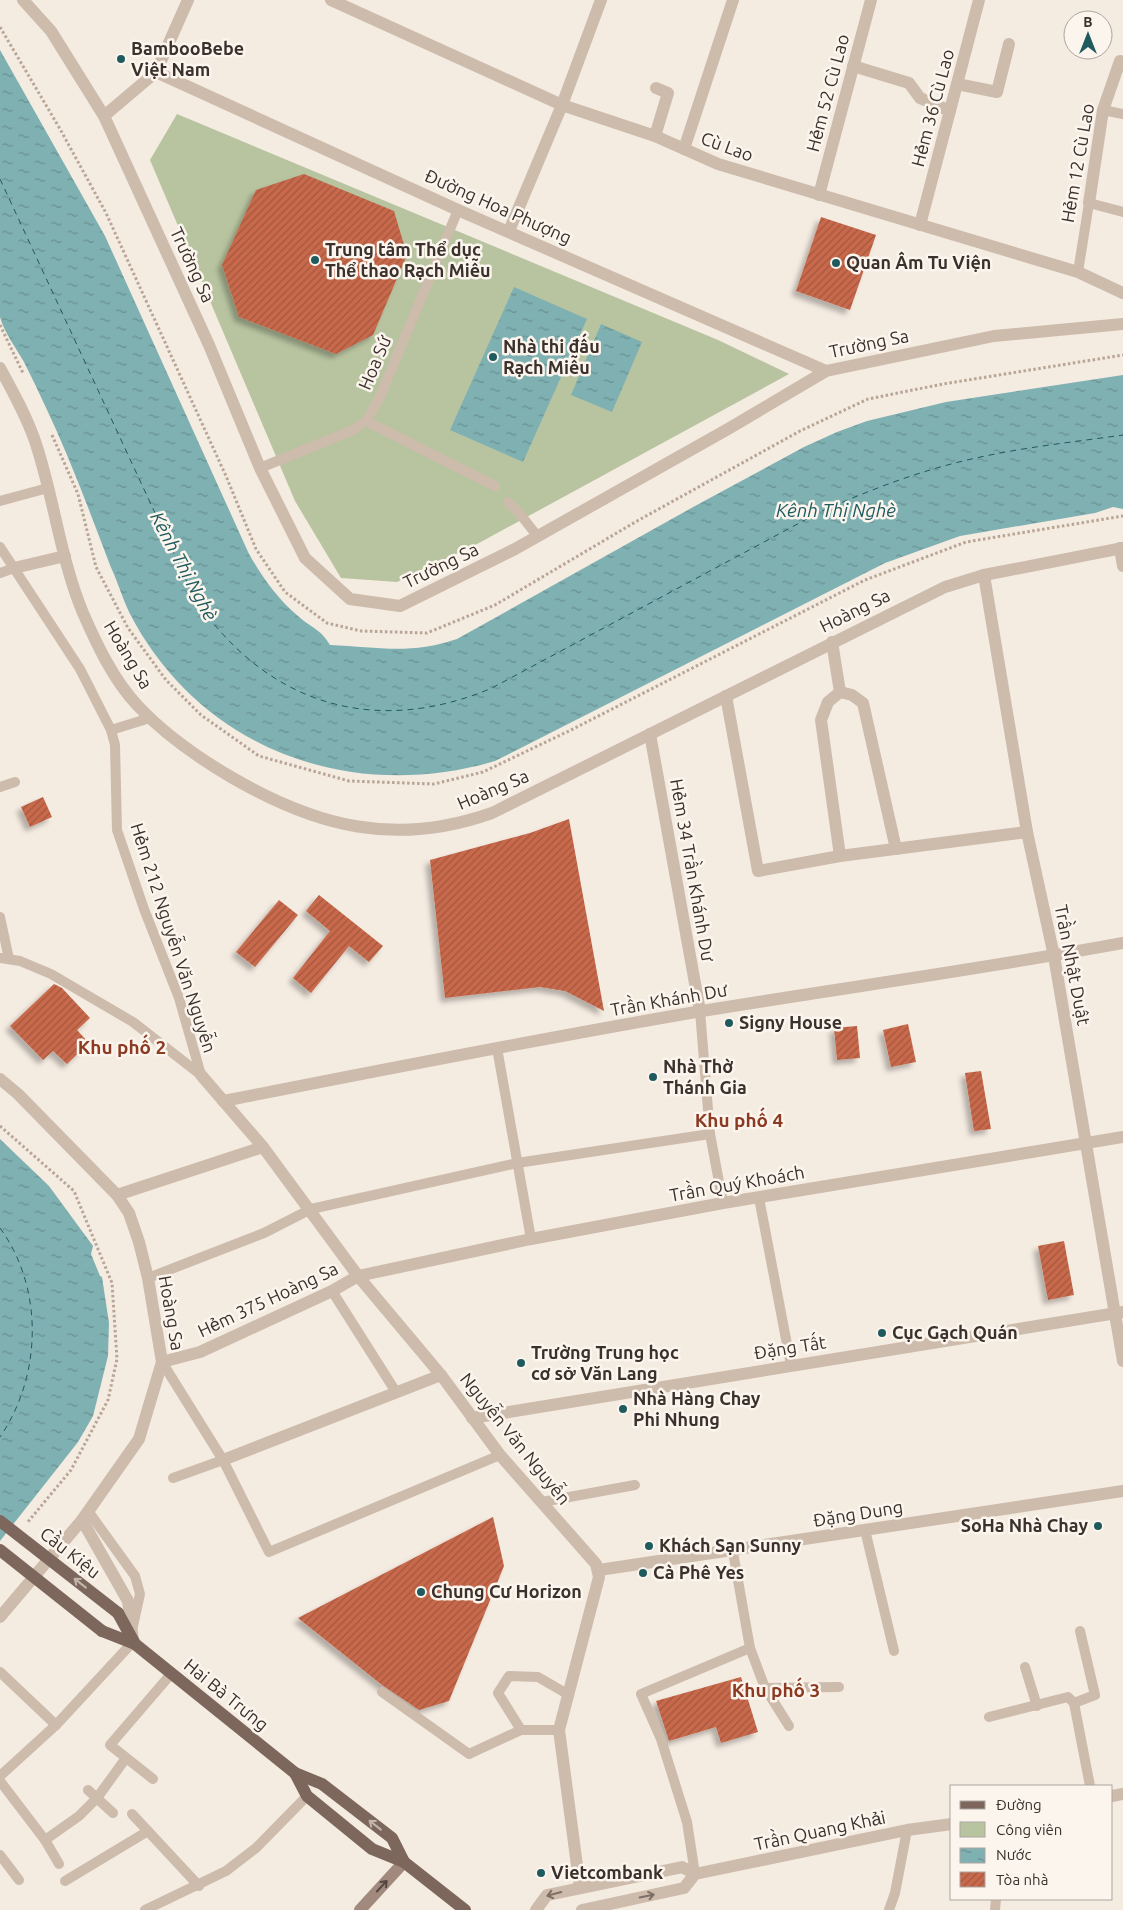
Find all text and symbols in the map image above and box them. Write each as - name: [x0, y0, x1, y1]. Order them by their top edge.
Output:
- north arrow: [1063, 10, 1113, 60]
- text: B: [1083, 14, 1093, 30]
- street label: Hẻm 52 Cù Lao: [802, 32, 852, 154]
- place label: BambooBebe Việt Nam: [131, 38, 244, 79]
- street label: Hẻm 36 Cù Lao: [907, 47, 957, 169]
- marker: BambooBebe Việt Nam: [115, 53, 127, 65]
- street label: Hẻm 12 Cù Lao: [1057, 102, 1097, 224]
- street label: Cù Lao: [698, 127, 756, 165]
- street label: Đường Hoa Phượng: [422, 165, 575, 247]
- street label: Trường Sa: [167, 224, 219, 305]
- place label: Trung tâm Thể dục Thể thao Rạch Miễu: [325, 239, 491, 280]
- place label: Quan Âm Tu Viện: [846, 251, 991, 272]
- marker: Trung tâm Thể dục Thể thao Rạch Miễu: [309, 254, 321, 266]
- marker: Quan Âm Tu Viện: [830, 257, 842, 269]
- street label: Trường Sa: [827, 325, 910, 361]
- street label: Hoa Sứ: [354, 332, 394, 393]
- place label: Nhà thi đấu Rạch Miễu: [503, 333, 600, 377]
- marker: Nhà thi đấu Rạch Miễu: [487, 351, 499, 363]
- water label: Kênh Thị Nghè: [776, 499, 896, 521]
- water label: Kênh Thị Nghè: [146, 508, 222, 624]
- street label: Trường Sa: [400, 538, 481, 592]
- street label: Hoàng Sa: [816, 585, 893, 636]
- street label: Hoàng Sa: [101, 617, 157, 692]
- street label: Hoàng Sa: [454, 765, 531, 813]
- street label: Hẻm 34 Trần Khánh Dư: [667, 777, 721, 963]
- street label: Hẻm 212 Nguyễn Văn Nguyễn: [127, 820, 223, 1055]
- street label: Trần Nhật Duật: [1051, 902, 1097, 1027]
- street label: Trần Khánh Dư: [608, 976, 729, 1019]
- place label: Signy House: [739, 1012, 842, 1032]
- marker: Signy House: [723, 1017, 735, 1029]
- district label: Khu phố 2: [78, 1034, 166, 1058]
- place label: Nhà Thờ Thánh Gia: [663, 1056, 747, 1097]
- marker: Nhà Thờ Thánh Gia: [647, 1071, 659, 1083]
- district label: Khu phố 4: [695, 1107, 784, 1131]
- street label: Trần Quý Khoách: [667, 1159, 806, 1206]
- street label: Hẻm 375 Hoàng Sa: [194, 1258, 341, 1340]
- street label: Hoàng Sa: [156, 1274, 188, 1352]
- place label: Cục Gạch Quán: [892, 1322, 1018, 1342]
- marker: Cục Gạch Quán: [876, 1327, 888, 1339]
- street label: Ðặng Tất: [752, 1329, 827, 1363]
- place label: Trường Trung học cơ sở Văn Lang: [531, 1342, 679, 1383]
- marker: Trường Trung học cơ sở Văn Lang: [515, 1357, 527, 1369]
- street label: Nguyễn Văn Nguyễn: [457, 1367, 577, 1508]
- place label: Nhà Hàng Chay Phi Nhung: [633, 1388, 761, 1429]
- marker: Nhà Hàng Chay Phi Nhung: [617, 1403, 629, 1415]
- street label: Đặng Dung: [812, 1496, 904, 1530]
- place label: SoHa Nhà Chay: [961, 1515, 1088, 1535]
- marker: SoHa Nhà Chay: [1092, 1520, 1104, 1532]
- street label: Cầu Kiệu: [37, 1521, 106, 1582]
- place label: Khách Sạn Sunny: [659, 1535, 801, 1555]
- marker: Khách Sạn Sunny: [643, 1540, 655, 1552]
- place label: Cà Phê Yes: [653, 1562, 744, 1582]
- marker: Cà Phê Yes: [637, 1567, 649, 1579]
- one-way arrow: [74, 1578, 87, 1589]
- place label: Chung Cư Horizon: [431, 1581, 582, 1601]
- marker: Chung Cư Horizon: [415, 1586, 427, 1598]
- street label: Hai Bà Trưng: [180, 1654, 273, 1734]
- district label: Khu phố 3: [732, 1677, 820, 1701]
- legend: [950, 1785, 1113, 1900]
- text: Đường: [996, 1796, 1042, 1813]
- street label: Trần Quang Khải: [752, 1804, 887, 1855]
- one-way arrow: [369, 1819, 382, 1830]
- text: Công viên: [996, 1821, 1062, 1838]
- text: Nước: [996, 1846, 1031, 1863]
- place label: Vietcombank: [551, 1862, 663, 1882]
- marker: Vietcombank: [535, 1867, 547, 1879]
- text: Tòa nhà: [996, 1871, 1048, 1888]
- one-way arrow: [376, 1880, 388, 1893]
- one-way arrow: [547, 1890, 563, 1899]
- one-way arrow: [638, 1891, 654, 1900]

